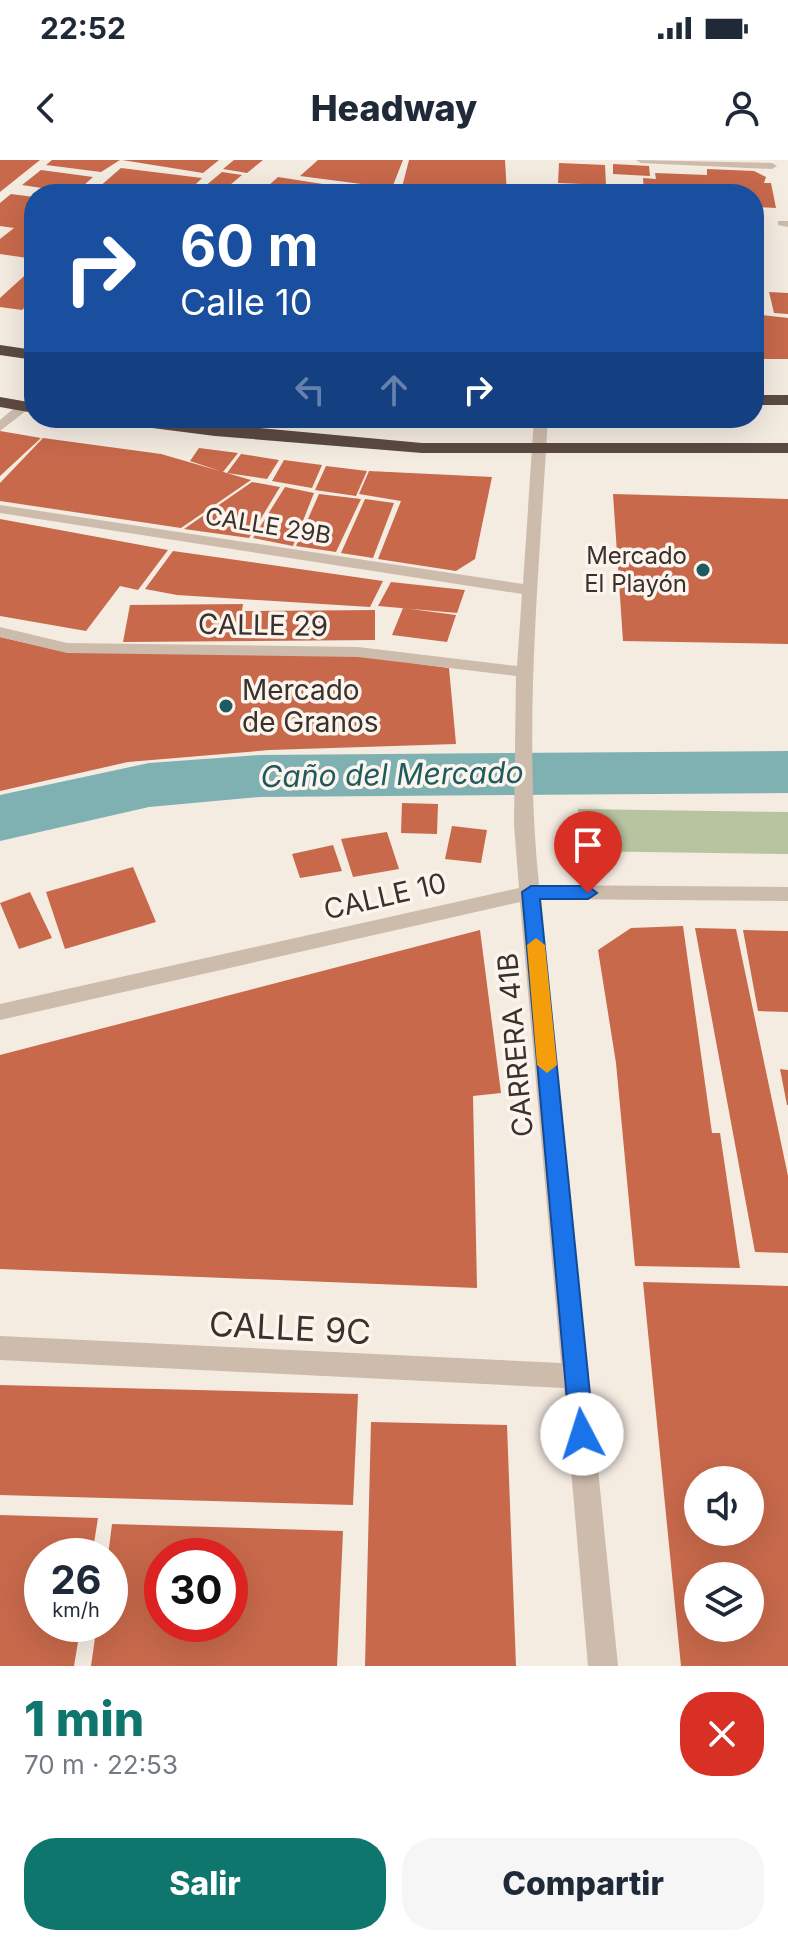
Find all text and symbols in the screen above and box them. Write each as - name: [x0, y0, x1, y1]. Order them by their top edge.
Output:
- text: 22:52: [40, 10, 126, 46]
- icon: back: [24, 86, 68, 130]
- text: Headway: [311, 86, 477, 130]
- icon: person: [720, 86, 764, 130]
- text: 60 m: [180, 212, 319, 280]
- icon: right: [48, 216, 152, 320]
- text: Calle 10: [180, 280, 312, 324]
- icon: left: [288, 368, 332, 412]
- icon: ahead: [372, 368, 416, 412]
- icon: right: [456, 368, 500, 412]
- street label: CALLE 29B: [203, 501, 333, 550]
- place label: Mercado El Playón: [584, 541, 687, 598]
- marker: Mercado El Playón: [694, 561, 712, 579]
- street label: CALLE 29: [198, 607, 328, 643]
- place label: Mercado de Granos: [242, 673, 379, 739]
- marker: Mercado de Granos: [217, 697, 235, 715]
- water label: Caño del Mercado: [260, 754, 524, 794]
- pin: [554, 811, 622, 893]
- icon: arrive: [566, 823, 610, 867]
- street label: CALLE 10: [320, 865, 450, 927]
- street label: CARRERA 41B: [490, 952, 540, 1138]
- street label: CALLE 9C: [208, 1303, 372, 1352]
- position arrow: [540, 1392, 624, 1476]
- map controls: [684, 1466, 764, 1642]
- button: sound: [684, 1466, 764, 1546]
- speed limit sign: 30: [144, 1538, 248, 1642]
- text: 26: [50, 1555, 102, 1604]
- button: layers: [684, 1562, 764, 1642]
- text: km/h: [52, 1598, 100, 1622]
- text: 1 min: [24, 1689, 144, 1748]
- button: close: [680, 1692, 764, 1776]
- text: 70 m · 22:53: [24, 1749, 178, 1780]
- button: Salir: [24, 1838, 386, 1930]
- button: Compartir: [402, 1838, 764, 1930]

